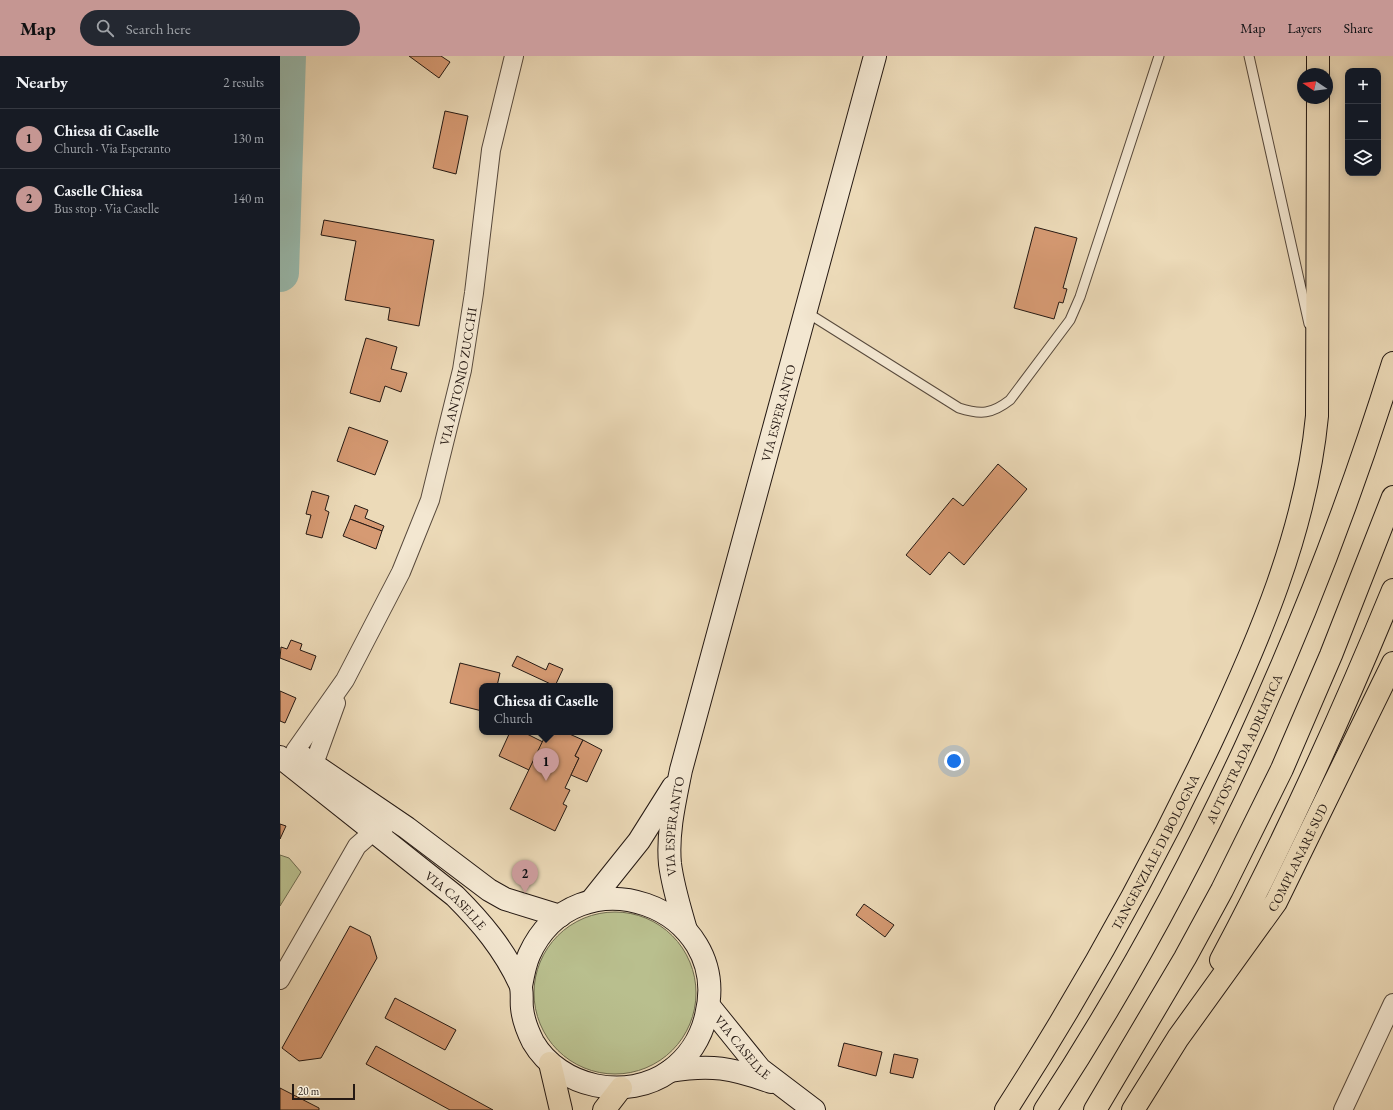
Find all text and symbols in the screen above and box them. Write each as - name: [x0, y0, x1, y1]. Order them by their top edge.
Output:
- search box: [80, 10, 360, 46]
- text: Map: [20, 16, 56, 41]
- icon: search: [94, 17, 116, 39]
- text: Search here: [126, 19, 191, 38]
- text: Map: [1240, 19, 1265, 37]
- text: Layers: [1287, 19, 1322, 37]
- text: Share: [1344, 19, 1373, 37]
- north arrow: [1297, 68, 1333, 104]
- map controls: [1345, 68, 1381, 176]
- button: +: [1345, 68, 1381, 104]
- text: Nearby: [16, 71, 68, 93]
- text: 2 results: [223, 74, 264, 91]
- button: −: [1345, 104, 1381, 140]
- text: Chiesa di Caselle: [54, 121, 159, 140]
- text: 1: [26, 130, 32, 147]
- text: 130 m: [233, 130, 264, 147]
- text: Church · Via Esperanto: [54, 140, 171, 157]
- button: layers: [1345, 140, 1381, 176]
- text: Caselle Chiesa: [54, 181, 142, 200]
- text: 2: [26, 190, 32, 207]
- text: 140 m: [233, 190, 264, 207]
- text: Bus stop · Via Caselle: [54, 200, 159, 217]
- street label: VIA ANTONIO ZUCCHI: [435, 306, 480, 447]
- street label: VIA ESPERANTO: [757, 362, 799, 463]
- street label: AUTOSTRADA ADRIATICA: [1201, 670, 1286, 827]
- popup: [479, 683, 613, 735]
- text: Chiesa di Caselle: [494, 691, 598, 710]
- text: Church: [494, 710, 533, 727]
- pin: 1: [533, 748, 559, 781]
- your location: [944, 751, 964, 771]
- street label: TANGENZIALE DI BOLOGNA: [1107, 770, 1203, 933]
- street label: VIA ESPERANTO: [661, 775, 688, 877]
- street label: COMPLANARE SUD: [1263, 800, 1332, 915]
- pin: 2: [512, 860, 538, 893]
- street label: VIA CASELLE: [422, 867, 491, 933]
- street label: VIA CASELLE: [711, 1011, 774, 1083]
- scale bar: [292, 1082, 355, 1101]
- text: 20 m: [298, 1084, 319, 1098]

